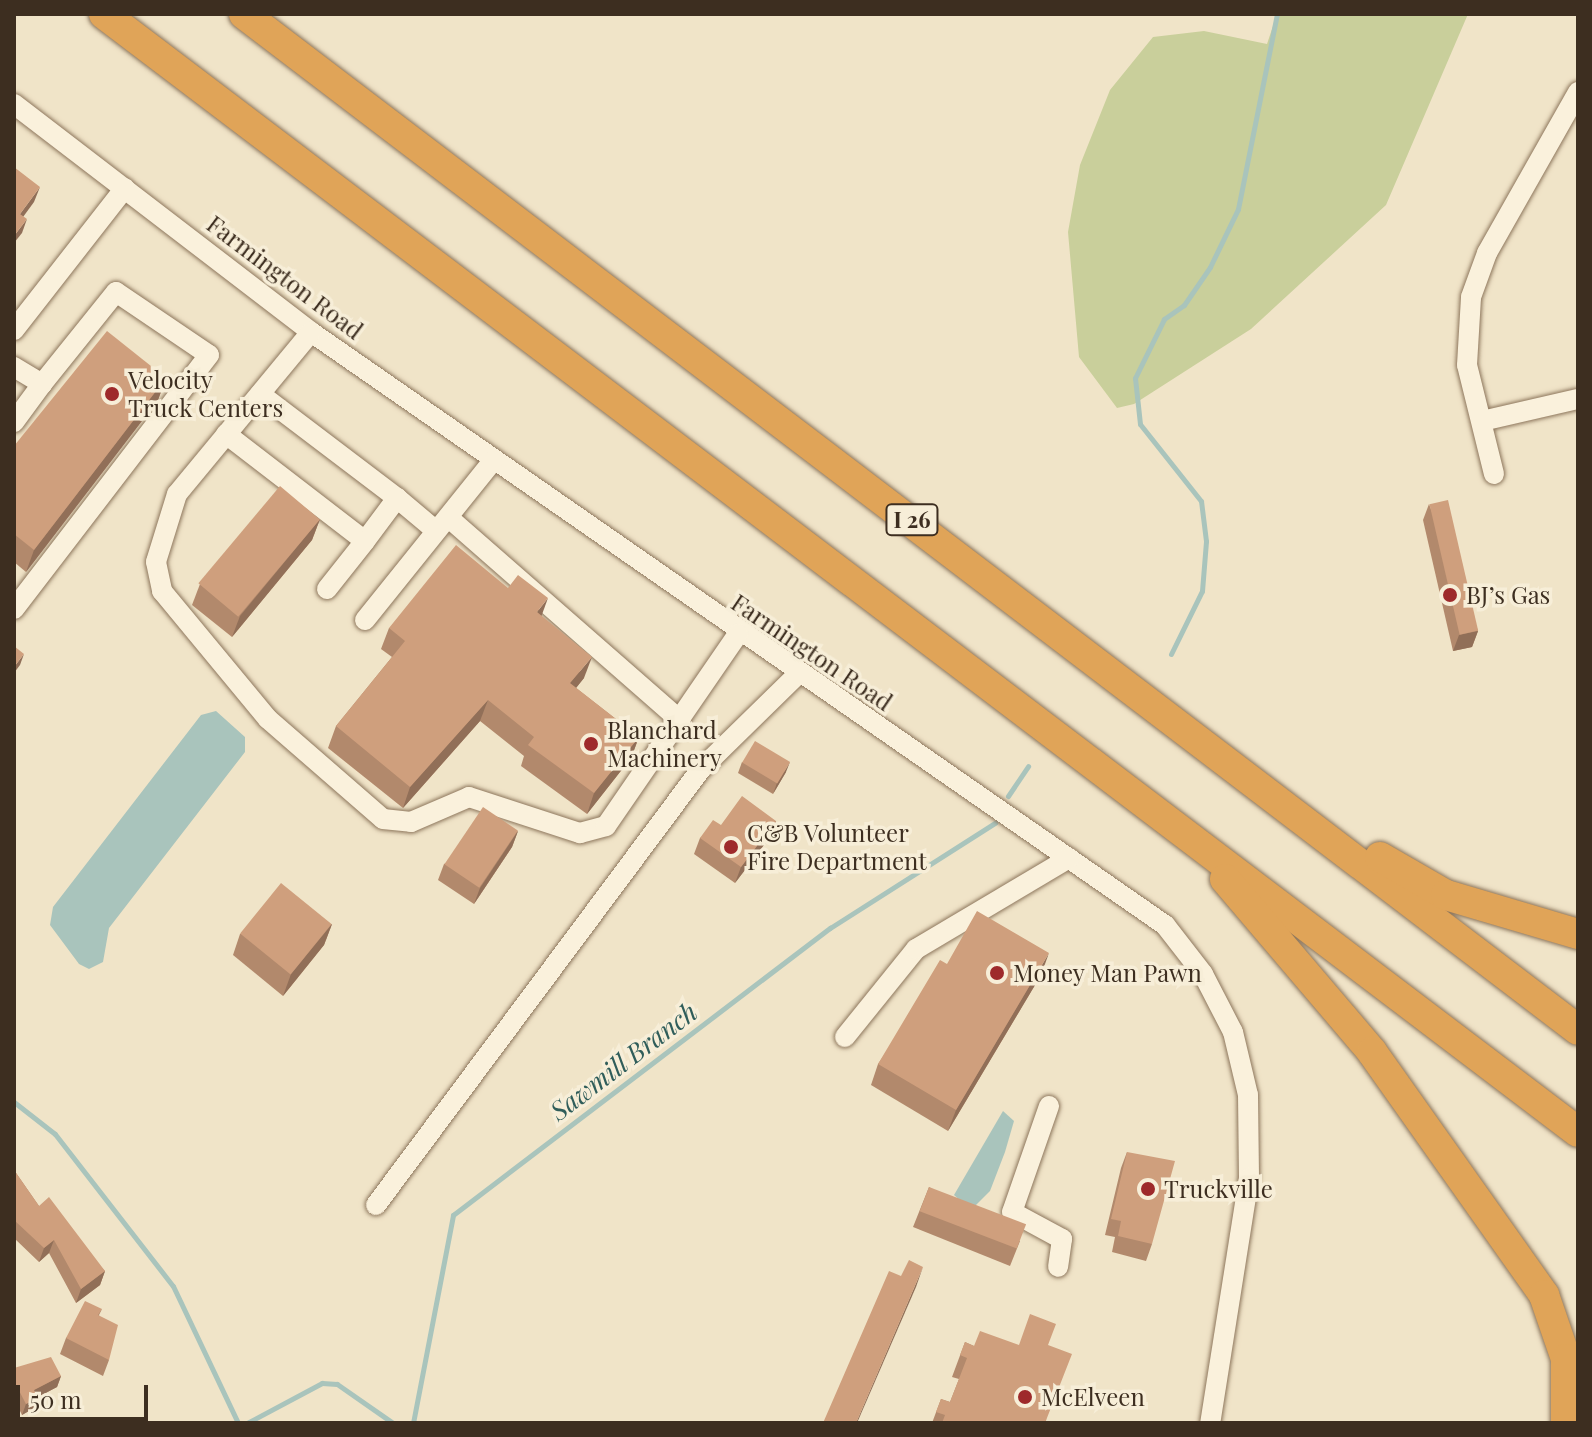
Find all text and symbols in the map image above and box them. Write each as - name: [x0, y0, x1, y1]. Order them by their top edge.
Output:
- street label: Farmington Road: [201, 209, 369, 345]
- place label: Velocity Truck Centers: [128, 366, 283, 422]
- marker: Velocity Truck Centers: [103, 385, 121, 403]
- road number: I 26: [884, 502, 940, 538]
- place label: BJ’s Gas: [1466, 581, 1550, 609]
- marker: BJ’s Gas: [1441, 586, 1459, 604]
- street label: Farmington Road: [726, 588, 898, 716]
- place label: Blanchard Machinery: [607, 716, 722, 772]
- marker: Blanchard Machinery: [582, 735, 600, 753]
- place label: C&B Volunteer Fire Department: [747, 819, 927, 875]
- marker: C&B Volunteer Fire Department: [722, 838, 740, 856]
- place label: Money Man Pawn: [1013, 959, 1202, 987]
- marker: Money Man Pawn: [988, 964, 1006, 982]
- water label: Sawmill Branch: [543, 995, 703, 1127]
- place label: Truckville: [1164, 1175, 1273, 1203]
- marker: Truckville: [1139, 1180, 1157, 1198]
- scale bar: [20, 1369, 152, 1419]
- text: 50 m: [30, 1383, 82, 1415]
- place label: McElveen: [1041, 1383, 1145, 1411]
- marker: McElveen: [1016, 1388, 1034, 1406]

